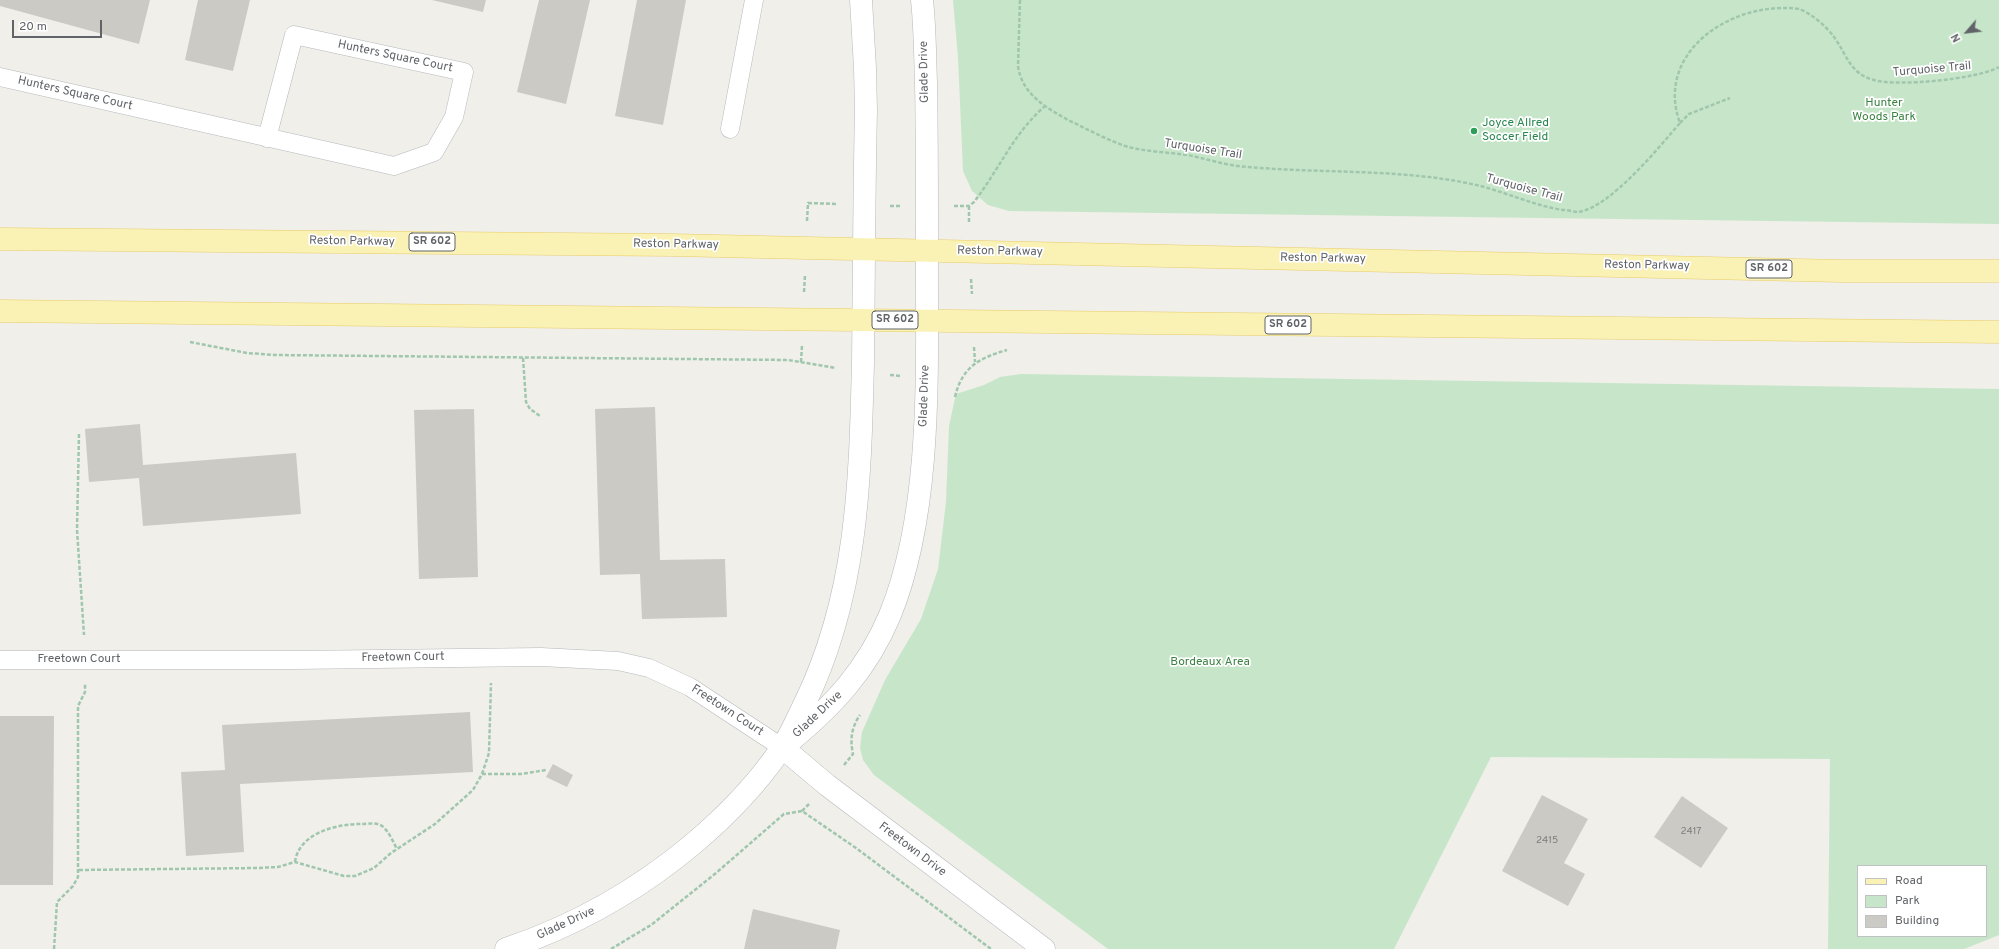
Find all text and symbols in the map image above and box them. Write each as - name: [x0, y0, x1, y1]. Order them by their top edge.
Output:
- scale bar: [14, 12, 104, 38]
- north arrow: [1947, 12, 1987, 52]
- text: 20 m: [19, 19, 47, 35]
- text: N: [1948, 31, 1964, 44]
- street label: Hunters Square Court: [336, 38, 454, 76]
- street label: Glade Drive: [917, 41, 933, 103]
- street label: Turquoise Trail: [1892, 59, 1972, 81]
- street label: Hunters Square Court: [16, 74, 134, 114]
- park label: Hunter Woods Park: [1852, 97, 1916, 125]
- place label: Joyce Allred Soccer Field: [1482, 117, 1549, 145]
- marker: Joyce Allred Soccer Field: [1469, 126, 1479, 136]
- street label: Turquoise Trail: [1163, 137, 1243, 163]
- street label: Turquoise Trail: [1484, 172, 1564, 206]
- road number: SR 602: [409, 233, 455, 251]
- street label: Reston Parkway: [309, 234, 395, 250]
- street label: Reston Parkway: [633, 237, 719, 253]
- street label: Reston Parkway: [957, 244, 1043, 260]
- street label: Reston Parkway: [1280, 251, 1366, 267]
- street label: Reston Parkway: [1604, 258, 1690, 274]
- road number: SR 602: [1746, 260, 1792, 278]
- road number: SR 602: [872, 311, 918, 329]
- road number: SR 602: [1265, 316, 1311, 334]
- street label: Glade Drive: [917, 365, 933, 427]
- street label: Freetown Court: [361, 650, 445, 666]
- street label: Freetown Court: [37, 653, 121, 667]
- park label: Bordeaux Area: [1170, 656, 1250, 670]
- street label: Freetown Court: [688, 682, 766, 740]
- street label: Glade Drive: [790, 688, 846, 742]
- street label: Freetown Drive: [875, 820, 949, 880]
- house number: 2417: [1680, 826, 1702, 838]
- house number: 2415: [1536, 835, 1558, 847]
- legend: [1857, 865, 1987, 937]
- text: Road: [1895, 873, 1923, 889]
- text: Park: [1895, 893, 1920, 909]
- street label: Glade Drive: [535, 904, 597, 944]
- text: Building: [1895, 913, 1939, 929]

